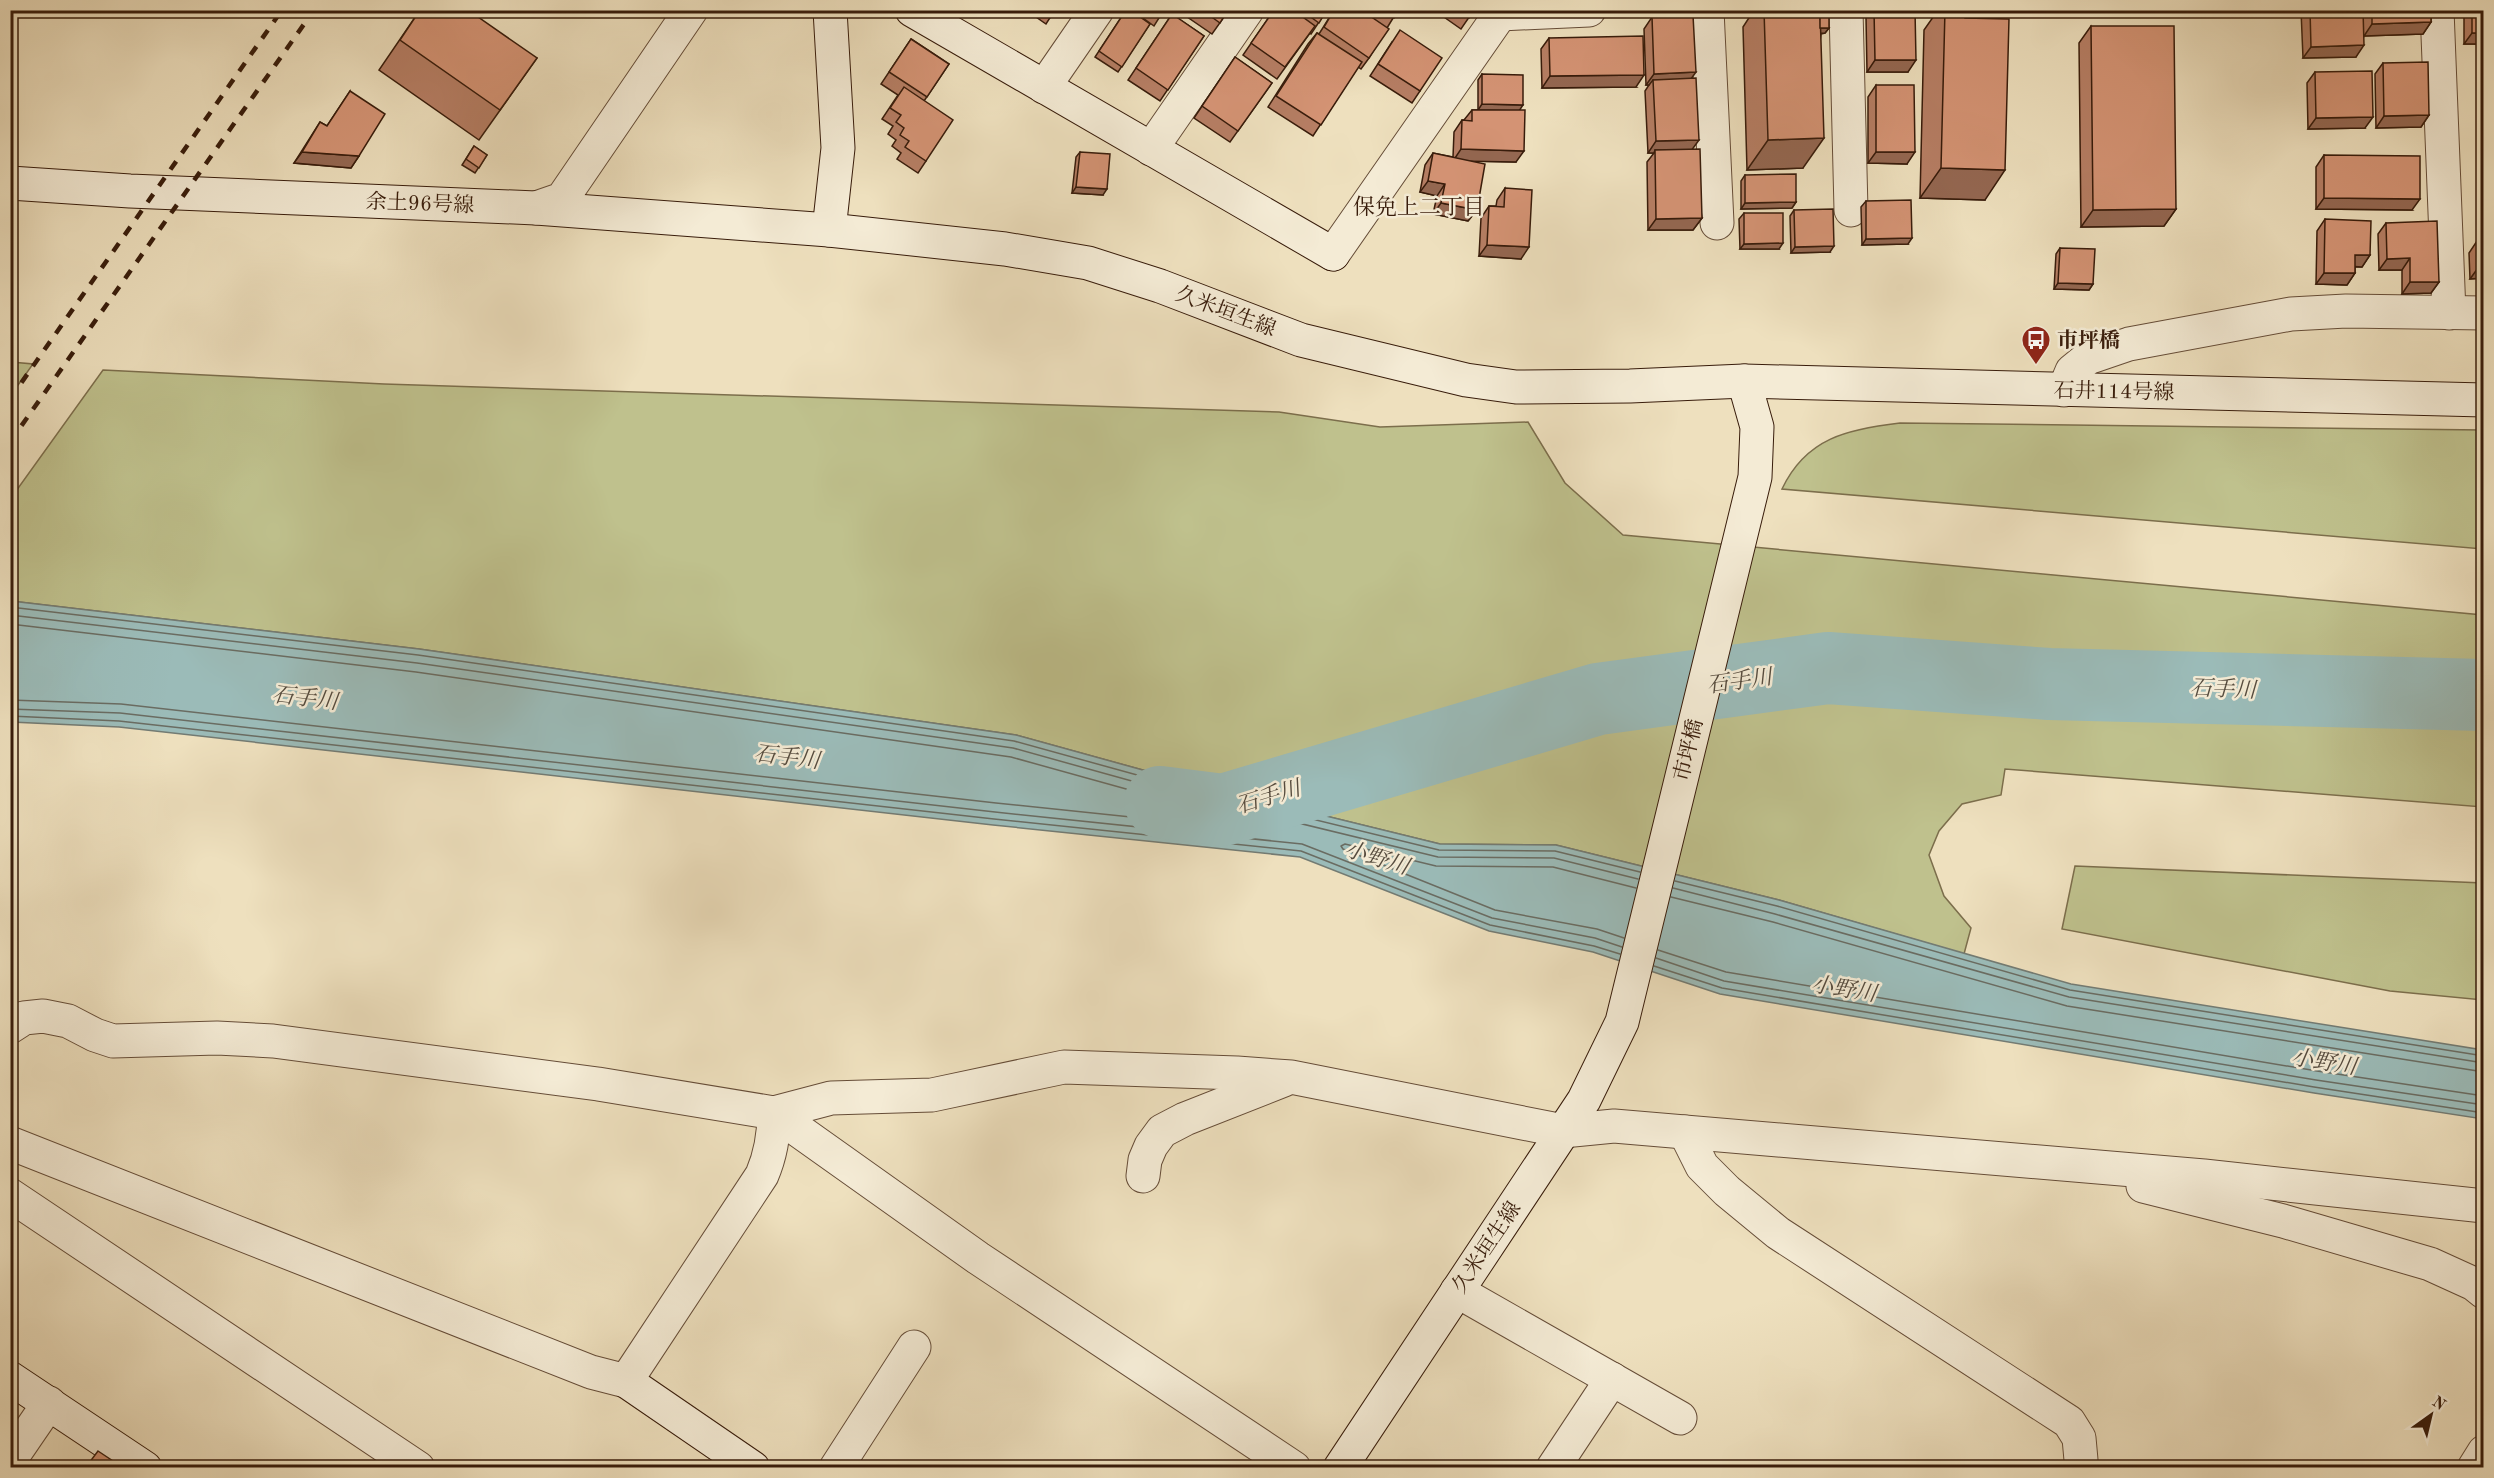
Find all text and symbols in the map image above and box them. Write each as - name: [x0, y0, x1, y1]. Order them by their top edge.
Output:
- street label: 余土96号線: [365, 190, 475, 217]
- district label: 保免上二丁目: [1353, 195, 1485, 219]
- street label: 久米垣生線: [1173, 282, 1279, 341]
- bus stop icon: 市坪橋: [2020, 324, 2052, 366]
- place label: 市坪橋: [2057, 329, 2120, 352]
- street label: 石井114号線: [2054, 379, 2174, 404]
- water label: 石手川: [1705, 664, 1775, 697]
- water label: 石手川: [2190, 676, 2258, 702]
- water label: 石手川: [271, 682, 341, 714]
- street label: 市坪橋: [1670, 717, 1707, 783]
- water label: 石手川: [753, 741, 823, 773]
- water label: 石手川: [1233, 775, 1305, 818]
- water label: 小野川: [1342, 837, 1414, 880]
- water label: 小野川: [1809, 972, 1880, 1006]
- water label: 小野川: [2289, 1045, 2360, 1079]
- street label: 久米垣生線: [1448, 1197, 1525, 1297]
- north arrow: [2401, 1385, 2461, 1445]
- text: N: [2429, 1394, 2448, 1415]

